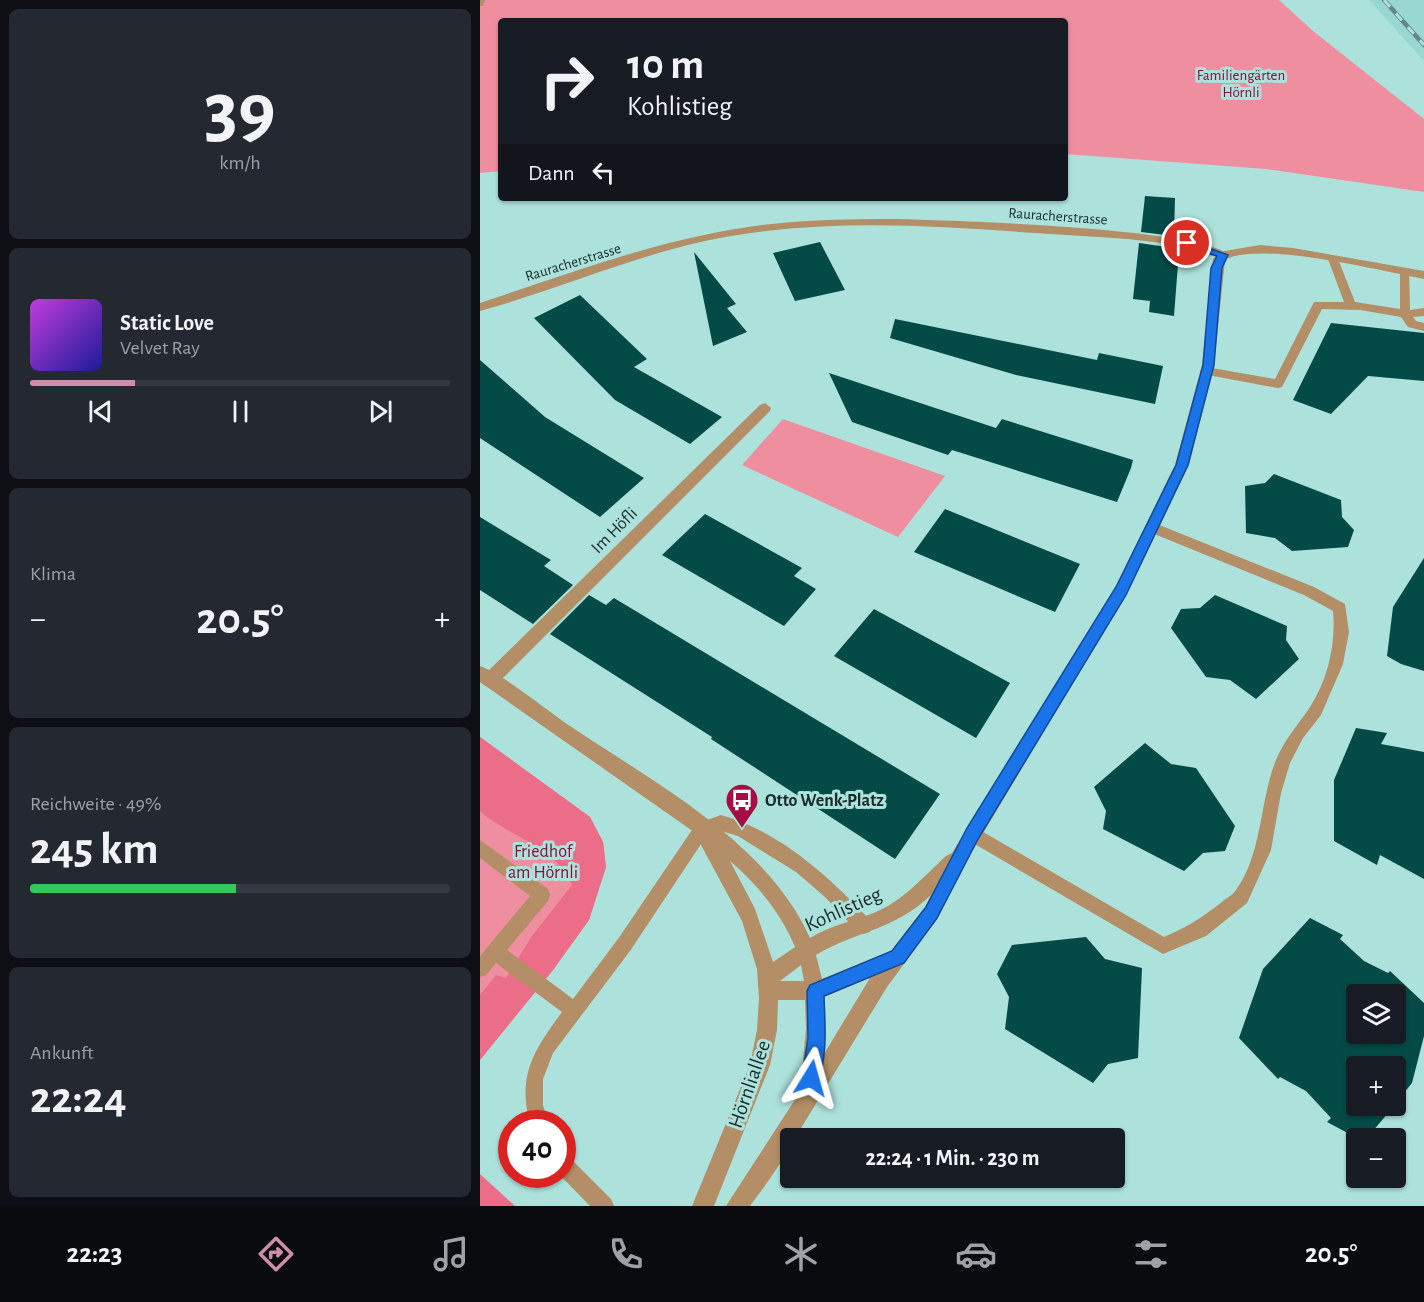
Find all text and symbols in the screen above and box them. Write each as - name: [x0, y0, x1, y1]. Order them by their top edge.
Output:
- icon: right: [528, 42, 606, 120]
- text: 10 m: [627, 44, 704, 86]
- park label: Familiengärten Hörnli: [1197, 68, 1285, 100]
- text: 39: [204, 73, 276, 151]
- text: Kohlistieg: [627, 93, 732, 120]
- text: km/h: [219, 153, 261, 173]
- icon: left: [587, 156, 620, 189]
- text: Dann: [528, 162, 575, 184]
- street label: Rauracherstrasse: [1008, 206, 1108, 227]
- pin: [1161, 217, 1212, 268]
- icon: arrive: [1170, 226, 1203, 259]
- street label: Rauracherstrasse: [523, 241, 623, 284]
- text: Static Love: [120, 312, 214, 334]
- text: Velvet Ray: [120, 338, 200, 358]
- icon: previous: [84, 395, 117, 428]
- icon: pause: [224, 395, 257, 428]
- icon: next: [364, 395, 397, 428]
- street label: Im Höfli: [588, 504, 641, 557]
- text: Klima: [30, 564, 76, 584]
- text: 20.5°: [196, 597, 284, 642]
- text: −: [30, 603, 46, 636]
- text: +: [434, 603, 450, 636]
- bus stop icon: Otto Wenk-Platz: [724, 782, 760, 829]
- place label: Otto Wenk-Platz: [765, 792, 884, 810]
- text: Reichweite · 49%: [30, 794, 161, 814]
- text: 245 km: [30, 827, 159, 872]
- park label: Friedhof am Hörnli: [508, 843, 578, 882]
- street label: Kohlistieg: [802, 883, 886, 936]
- map controls: [1346, 984, 1406, 1188]
- button: layers: [1346, 984, 1406, 1044]
- street label: Hörnliallee: [725, 1038, 774, 1131]
- text: Ankunft: [30, 1043, 94, 1063]
- position arrow: [779, 1046, 843, 1110]
- button: +: [1346, 1056, 1406, 1116]
- text: 22:24: [30, 1076, 127, 1121]
- speed limit sign: 40: [498, 1110, 576, 1188]
- button: −: [1346, 1128, 1406, 1188]
- text: 22:24 · 1 Min. · 230 m: [865, 1147, 1040, 1169]
- icon: directions: [255, 1233, 297, 1275]
- icon: music: [430, 1233, 472, 1275]
- icon: phone: [605, 1233, 647, 1275]
- icon: climate: [780, 1233, 822, 1275]
- icon: car: [955, 1233, 997, 1275]
- icon: filters: [1130, 1233, 1172, 1275]
- text: 22:23: [66, 1240, 122, 1267]
- text: 20.5°: [1305, 1240, 1357, 1267]

